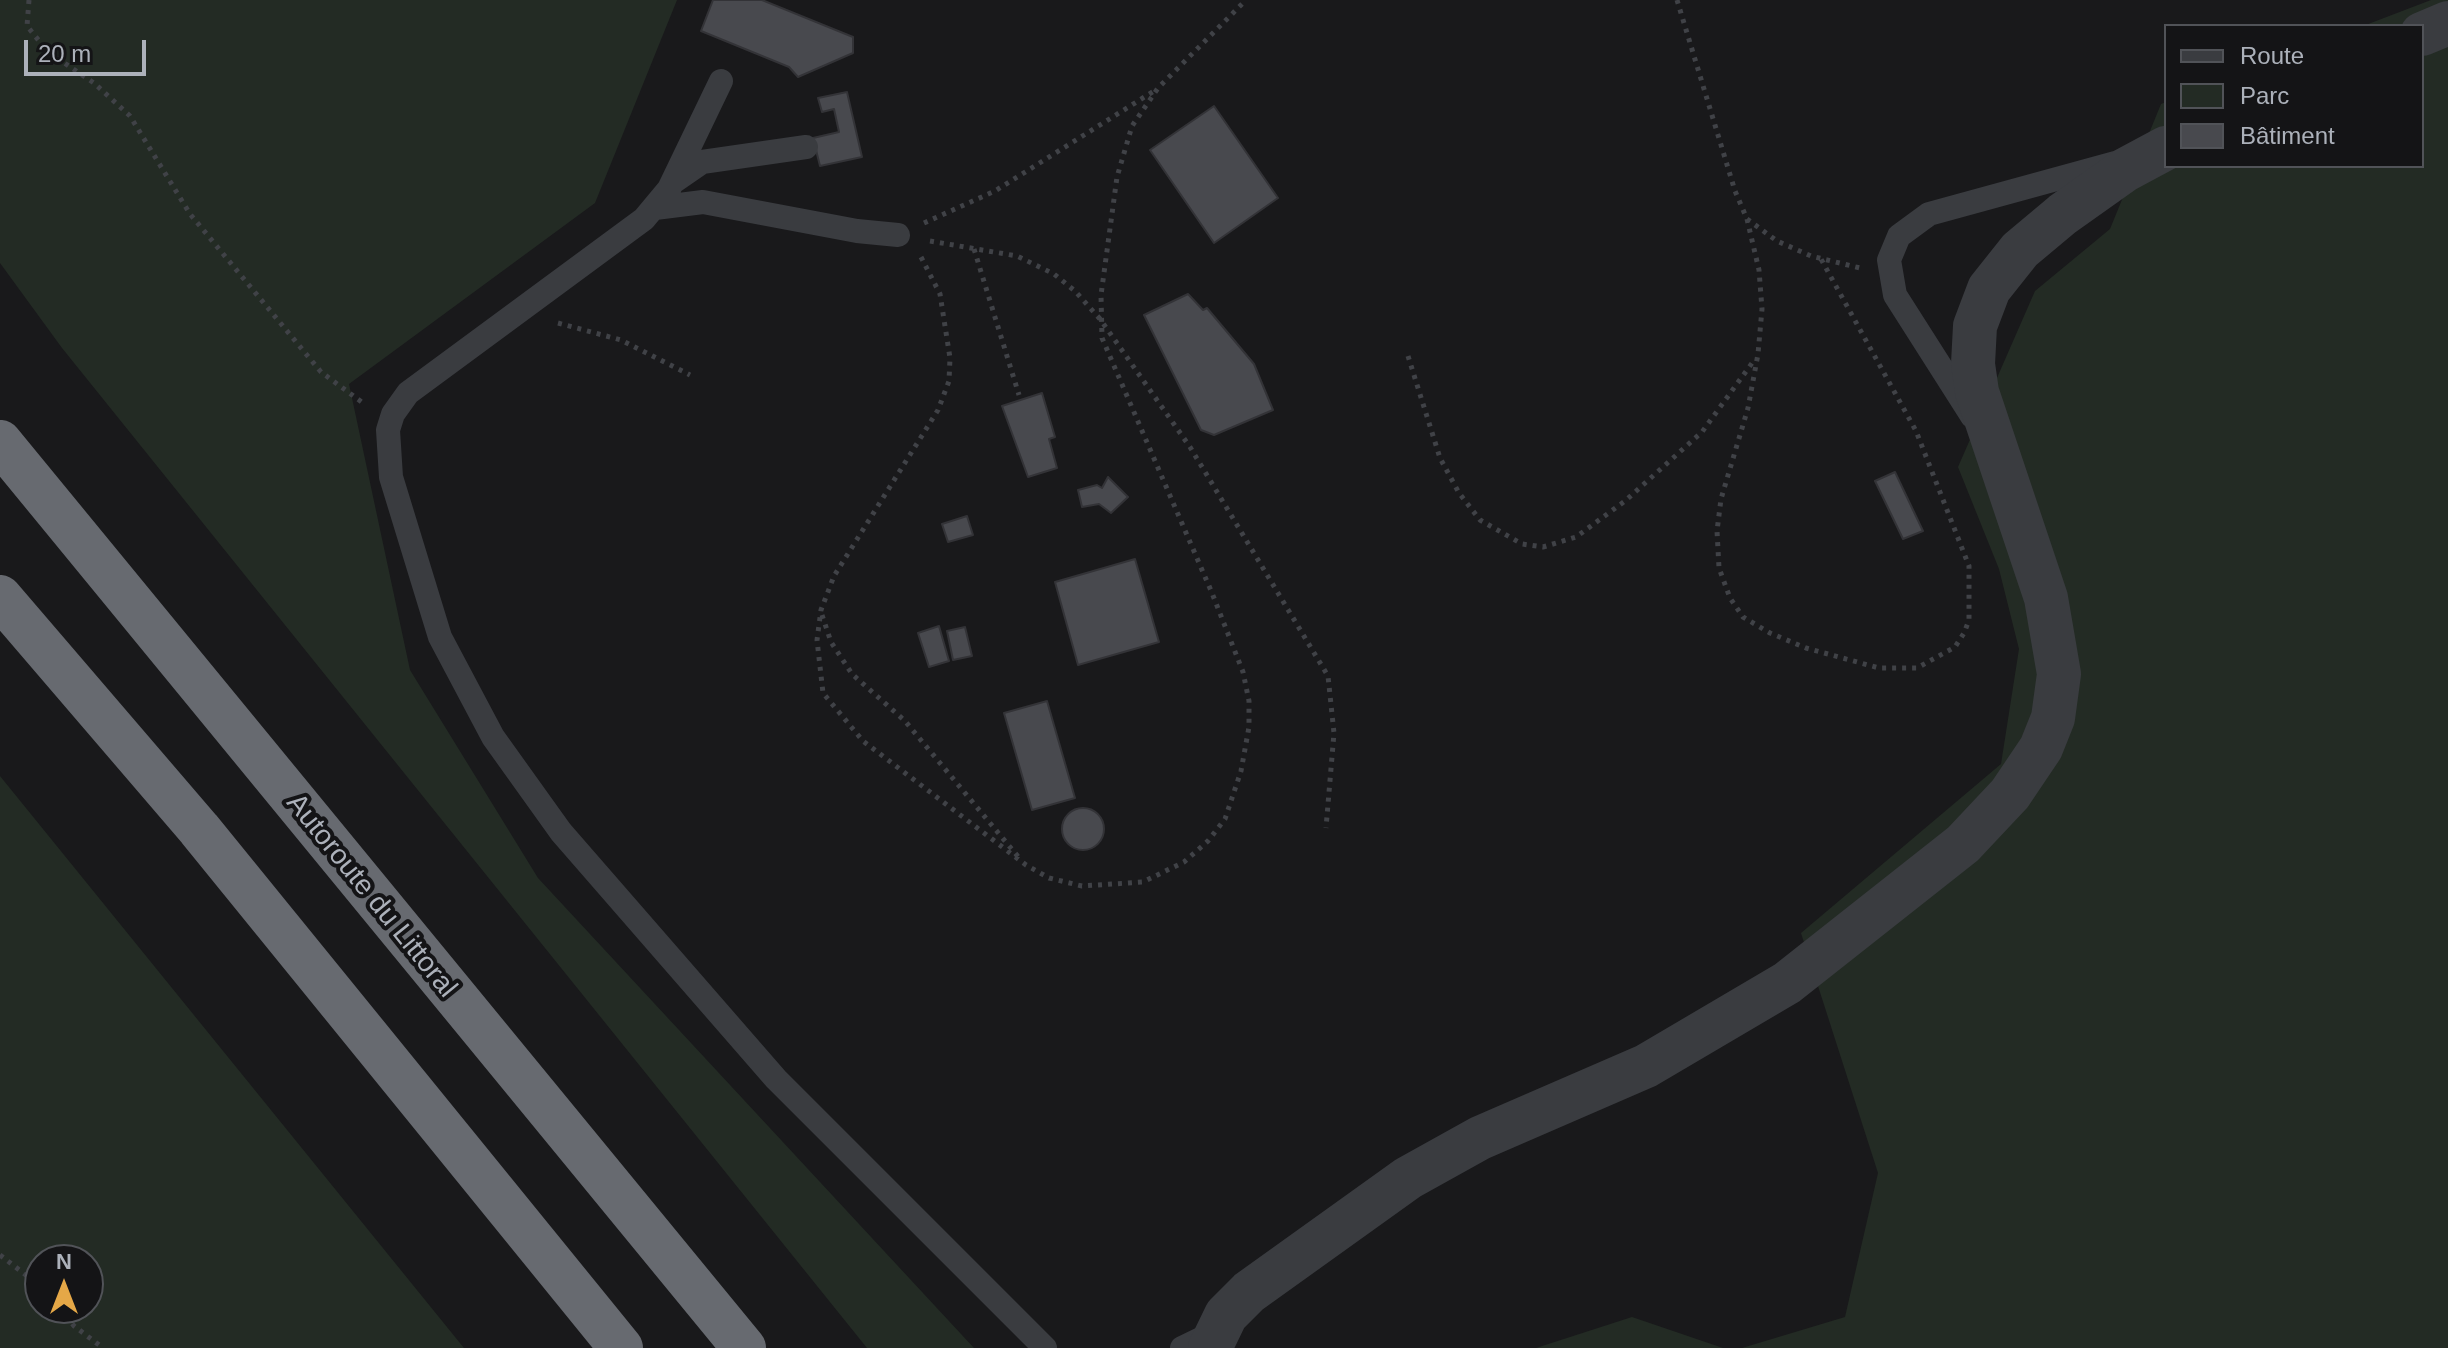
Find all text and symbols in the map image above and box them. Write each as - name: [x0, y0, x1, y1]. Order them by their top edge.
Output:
- scale bar: [28, 24, 150, 74]
- legend: [2164, 24, 2424, 168]
- text: 20 m: [38, 40, 91, 67]
- text: Route: [2240, 42, 2304, 69]
- text: Parc: [2240, 82, 2289, 109]
- text: Bâtiment: [2240, 122, 2335, 149]
- street label: Autoroute du Littoral: [279, 787, 463, 1005]
- north arrow: [24, 1244, 104, 1324]
- text: N: [56, 1249, 72, 1274]

